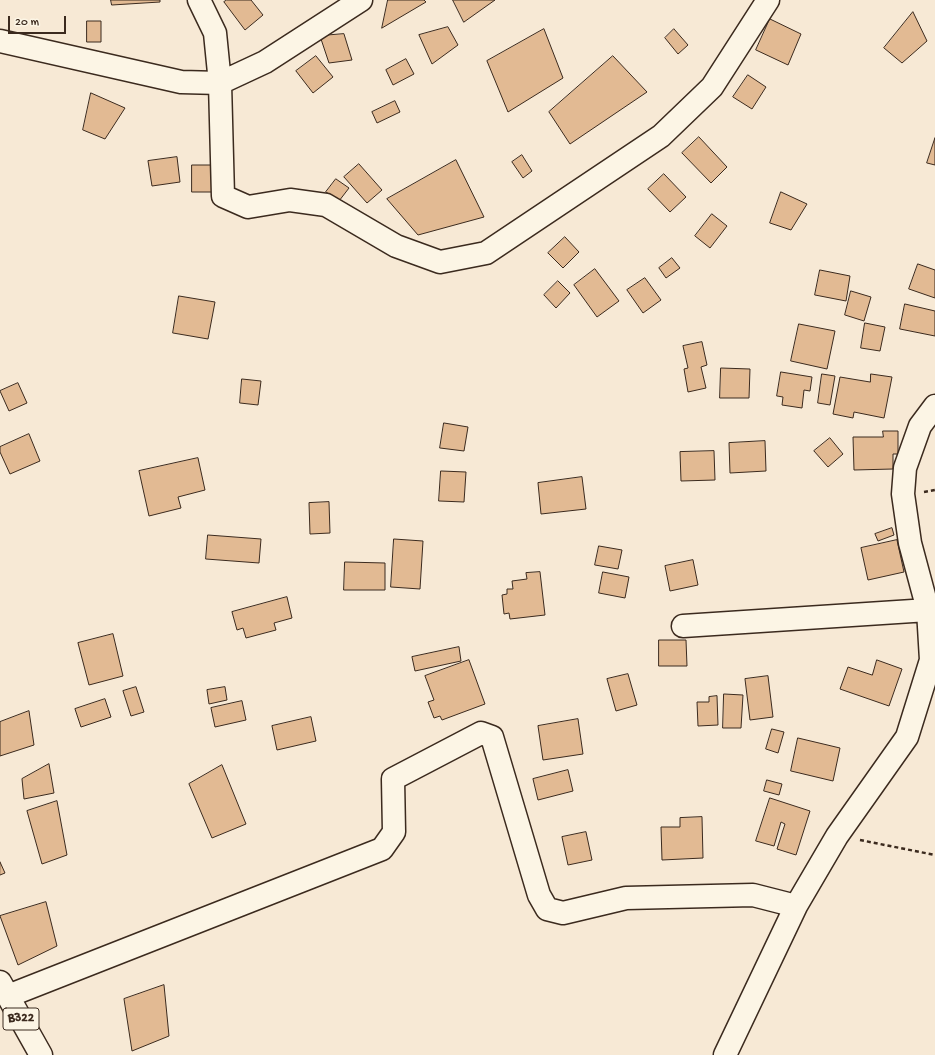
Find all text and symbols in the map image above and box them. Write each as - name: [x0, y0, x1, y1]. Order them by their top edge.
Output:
- scale bar: [10, 8, 68, 34]
- text: 20 m: [15, 16, 39, 30]
- road number: B322: [3, 1008, 39, 1030]

